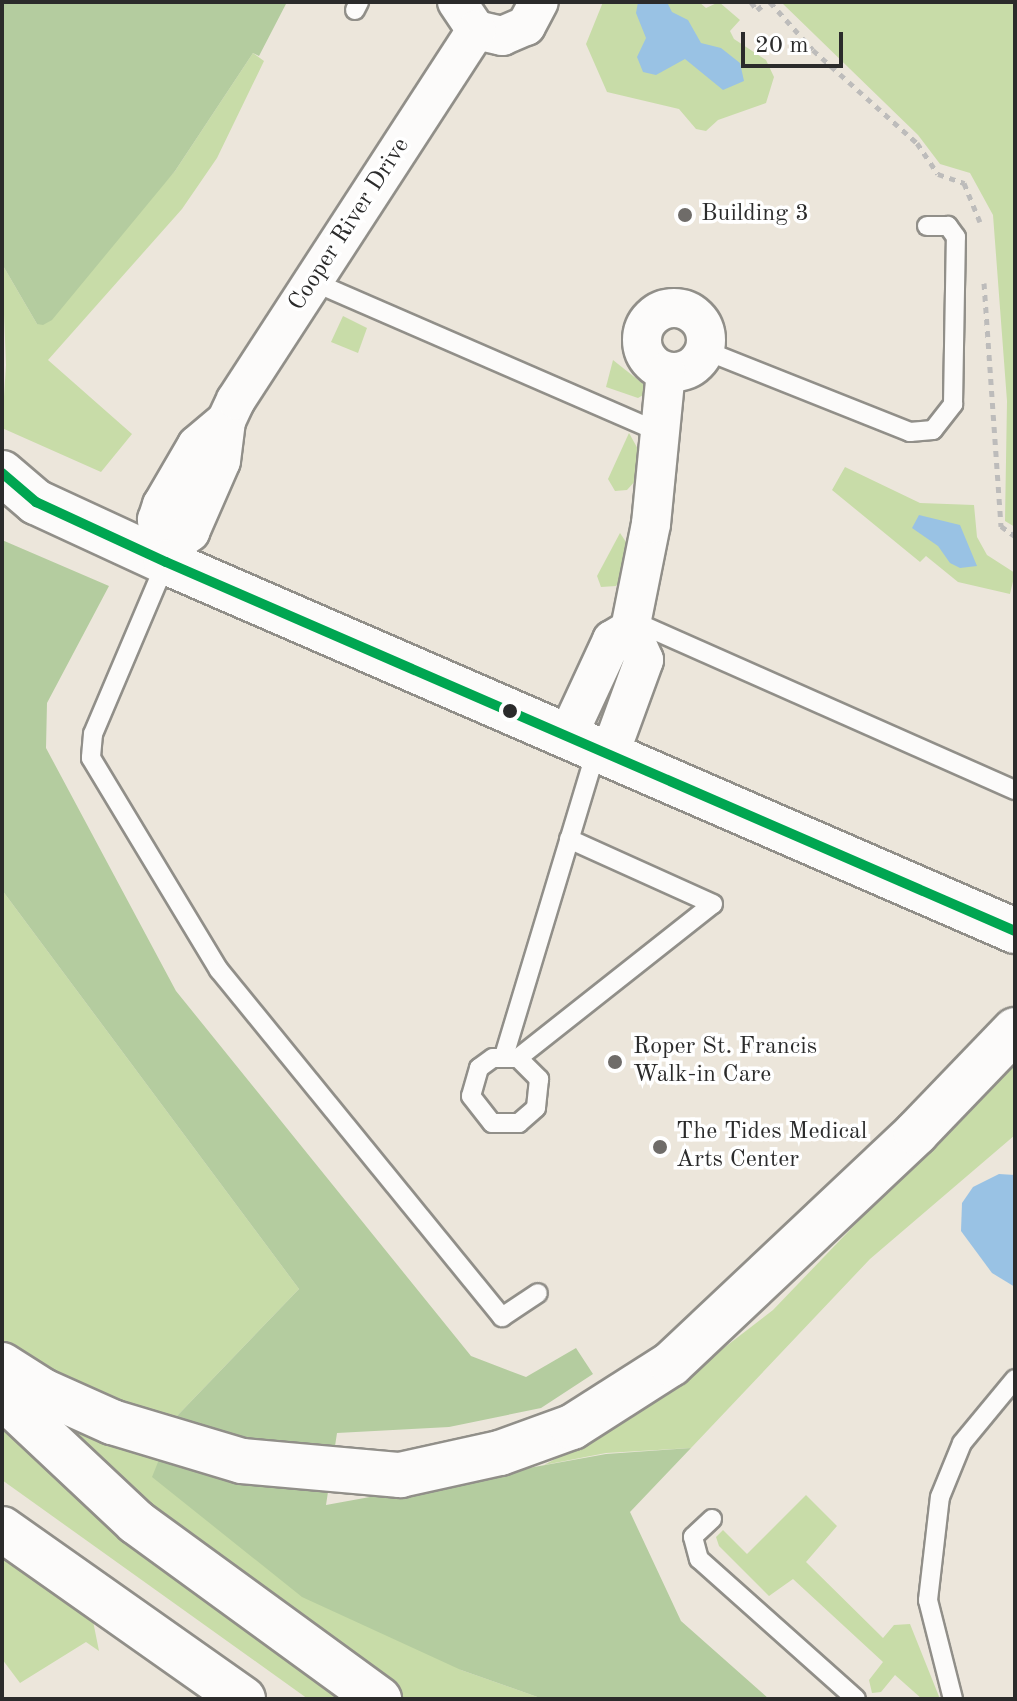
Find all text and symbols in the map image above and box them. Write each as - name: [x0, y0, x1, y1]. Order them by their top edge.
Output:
- scale bar: [745, 16, 847, 66]
- text: 20 m: [755, 34, 809, 58]
- street label: Cooper River Drive: [283, 133, 417, 317]
- place label: Building 3: [701, 201, 809, 229]
- marker: Building 3: [676, 206, 694, 224]
- unlabelled marker: [502, 703, 518, 719]
- place label: Roper St. Francis Walk-in Care: [633, 1034, 817, 1090]
- marker: Roper St. Francis Walk-in Care: [604, 1051, 626, 1073]
- place label: The Tides Medical Arts Center: [676, 1119, 867, 1175]
- marker: The Tides Medical Arts Center: [651, 1138, 669, 1156]

